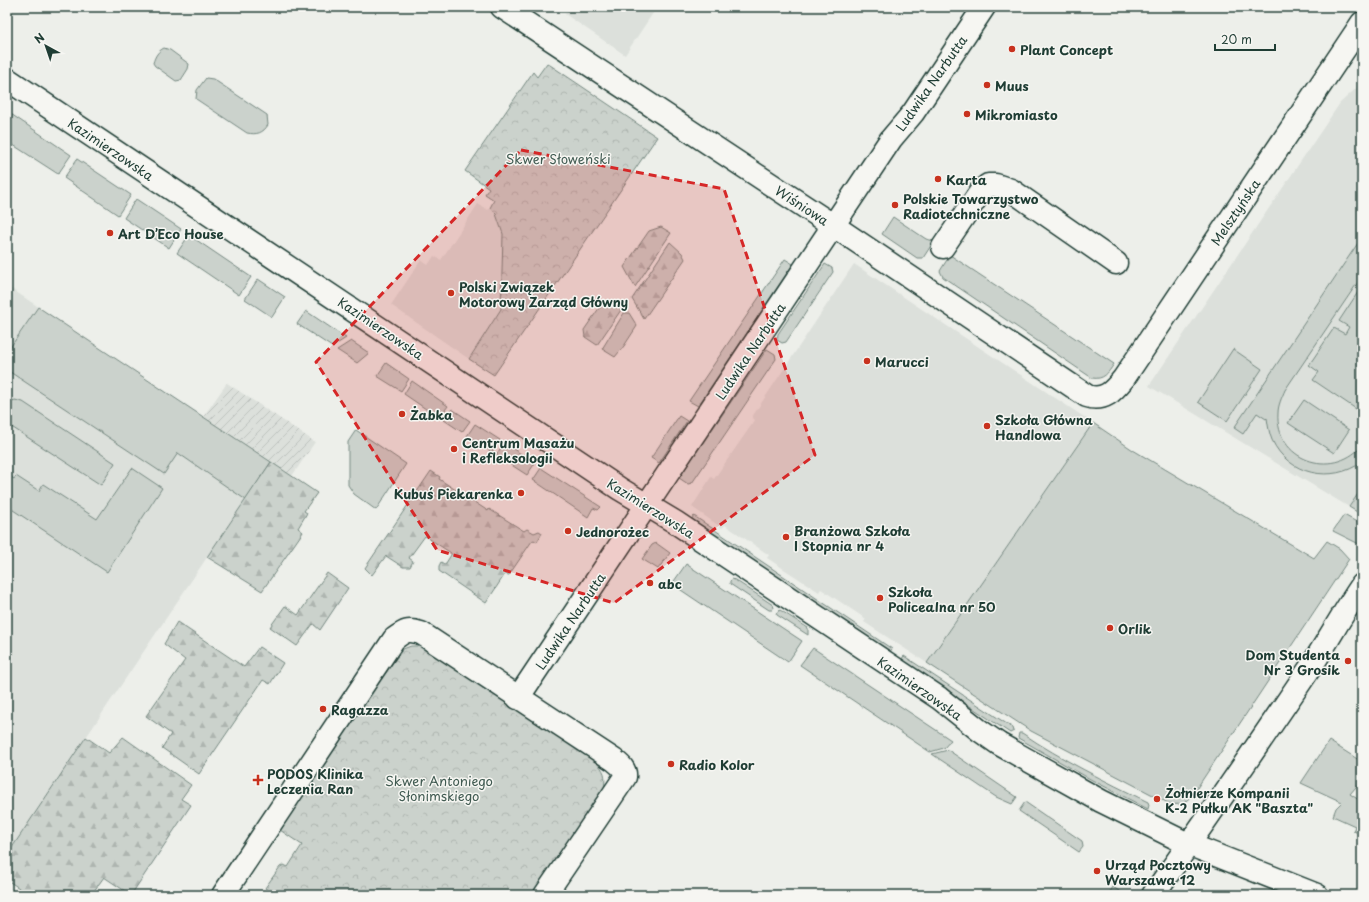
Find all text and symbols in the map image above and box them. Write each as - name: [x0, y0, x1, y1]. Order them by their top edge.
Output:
- north arrow: [26, 26, 66, 66]
- scale bar: [1215, 26, 1275, 52]
- text: N: [30, 28, 48, 47]
- street label: Ludwika Narbutta: [891, 30, 972, 135]
- text: 20 m: [1221, 30, 1252, 48]
- place label: Plant Concept: [1020, 40, 1113, 59]
- marker: Plant Concept: [1007, 44, 1017, 54]
- place label: Muus: [995, 76, 1029, 95]
- marker: Muus: [982, 80, 992, 90]
- place label: Mikromiasto: [975, 105, 1058, 124]
- marker: Mikromiasto: [962, 109, 972, 119]
- street label: Kazimierzowska: [64, 113, 158, 185]
- park label: Skwer Słoweński: [505, 149, 611, 168]
- place label: Karta: [946, 170, 987, 189]
- marker: Karta: [933, 174, 943, 184]
- street label: Melsztyńska: [1206, 174, 1265, 249]
- street label: Wiśniowa: [772, 181, 833, 230]
- place label: Polskie Towarzystwo Radiotechniczne: [903, 189, 1039, 223]
- marker: Polskie Towarzystwo Radiotechniczne: [890, 200, 900, 210]
- place label: Art D’Eco House: [117, 224, 224, 243]
- marker: Art D’Eco House: [105, 228, 115, 238]
- place label: Polski Związek Motorowy Zarząd Główny: [459, 277, 628, 311]
- marker: Polski Związek Motorowy Zarząd Główny: [446, 288, 456, 298]
- street label: Kazimierzowska: [334, 292, 428, 364]
- street label: Ludwika Narbutta: [710, 298, 790, 403]
- place label: Marucci: [875, 352, 929, 371]
- marker: Marucci: [862, 356, 872, 366]
- place label: Żabka: [410, 405, 453, 424]
- marker: Żabka: [397, 409, 407, 419]
- place label: Szkoła Główna Handlowa: [995, 410, 1093, 444]
- marker: Szkoła Główna Handlowa: [982, 421, 992, 431]
- place label: Centrum Masażu i Refleksologii: [462, 433, 575, 467]
- marker: Centrum Masażu i Refleksologii: [449, 444, 459, 454]
- street label: Kazimierzowska: [604, 474, 699, 543]
- place label: Kubuś Piekarenka: [394, 484, 513, 503]
- marker: Kubuś Piekarenka: [516, 488, 526, 498]
- place label: Branżowa Szkoła I Stopnia nr 4: [794, 521, 910, 555]
- place label: Jednorożec: [576, 522, 649, 541]
- marker: Jednorożec: [563, 526, 573, 536]
- marker: Branżowa Szkoła I Stopnia nr 4: [781, 532, 791, 542]
- street label: Ludwika Narbutta: [530, 568, 610, 673]
- place label: abc: [658, 574, 682, 593]
- marker: abc: [645, 578, 655, 588]
- place label: Szkoła Policealna nr 50: [888, 582, 996, 616]
- marker: Szkoła Policealna nr 50: [875, 593, 885, 603]
- place label: Orlik: [1118, 619, 1152, 638]
- marker: Orlik: [1105, 623, 1115, 633]
- place label: Dom Studenta Nr 3 Grosik: [1246, 645, 1340, 679]
- street label: Kazimierzowska: [874, 652, 967, 725]
- marker: Dom Studenta Nr 3 Grosik: [1343, 656, 1353, 666]
- place label: Ragazza: [331, 700, 389, 719]
- marker: Ragazza: [318, 704, 328, 714]
- place label: Radio Kolor: [679, 755, 755, 774]
- marker: Radio Kolor: [666, 759, 676, 769]
- place label: PODOS Klinika Leczenia Ran: [267, 764, 364, 798]
- park label: Skwer Antoniego Słonimskiego: [385, 771, 493, 805]
- marker: PODOS Klinika Leczenia Ran: [252, 774, 264, 786]
- place label: Żołnierze Kompanii K-2 Pułku AK "Baszta": [1165, 783, 1313, 817]
- marker: Żołnierze Kompanii K-2 Pułku AK "Baszta": [1152, 794, 1162, 804]
- place label: Urząd Pocztowy Warszawa 12: [1105, 855, 1211, 889]
- marker: Urząd Pocztowy Warszawa 12: [1092, 866, 1102, 876]

